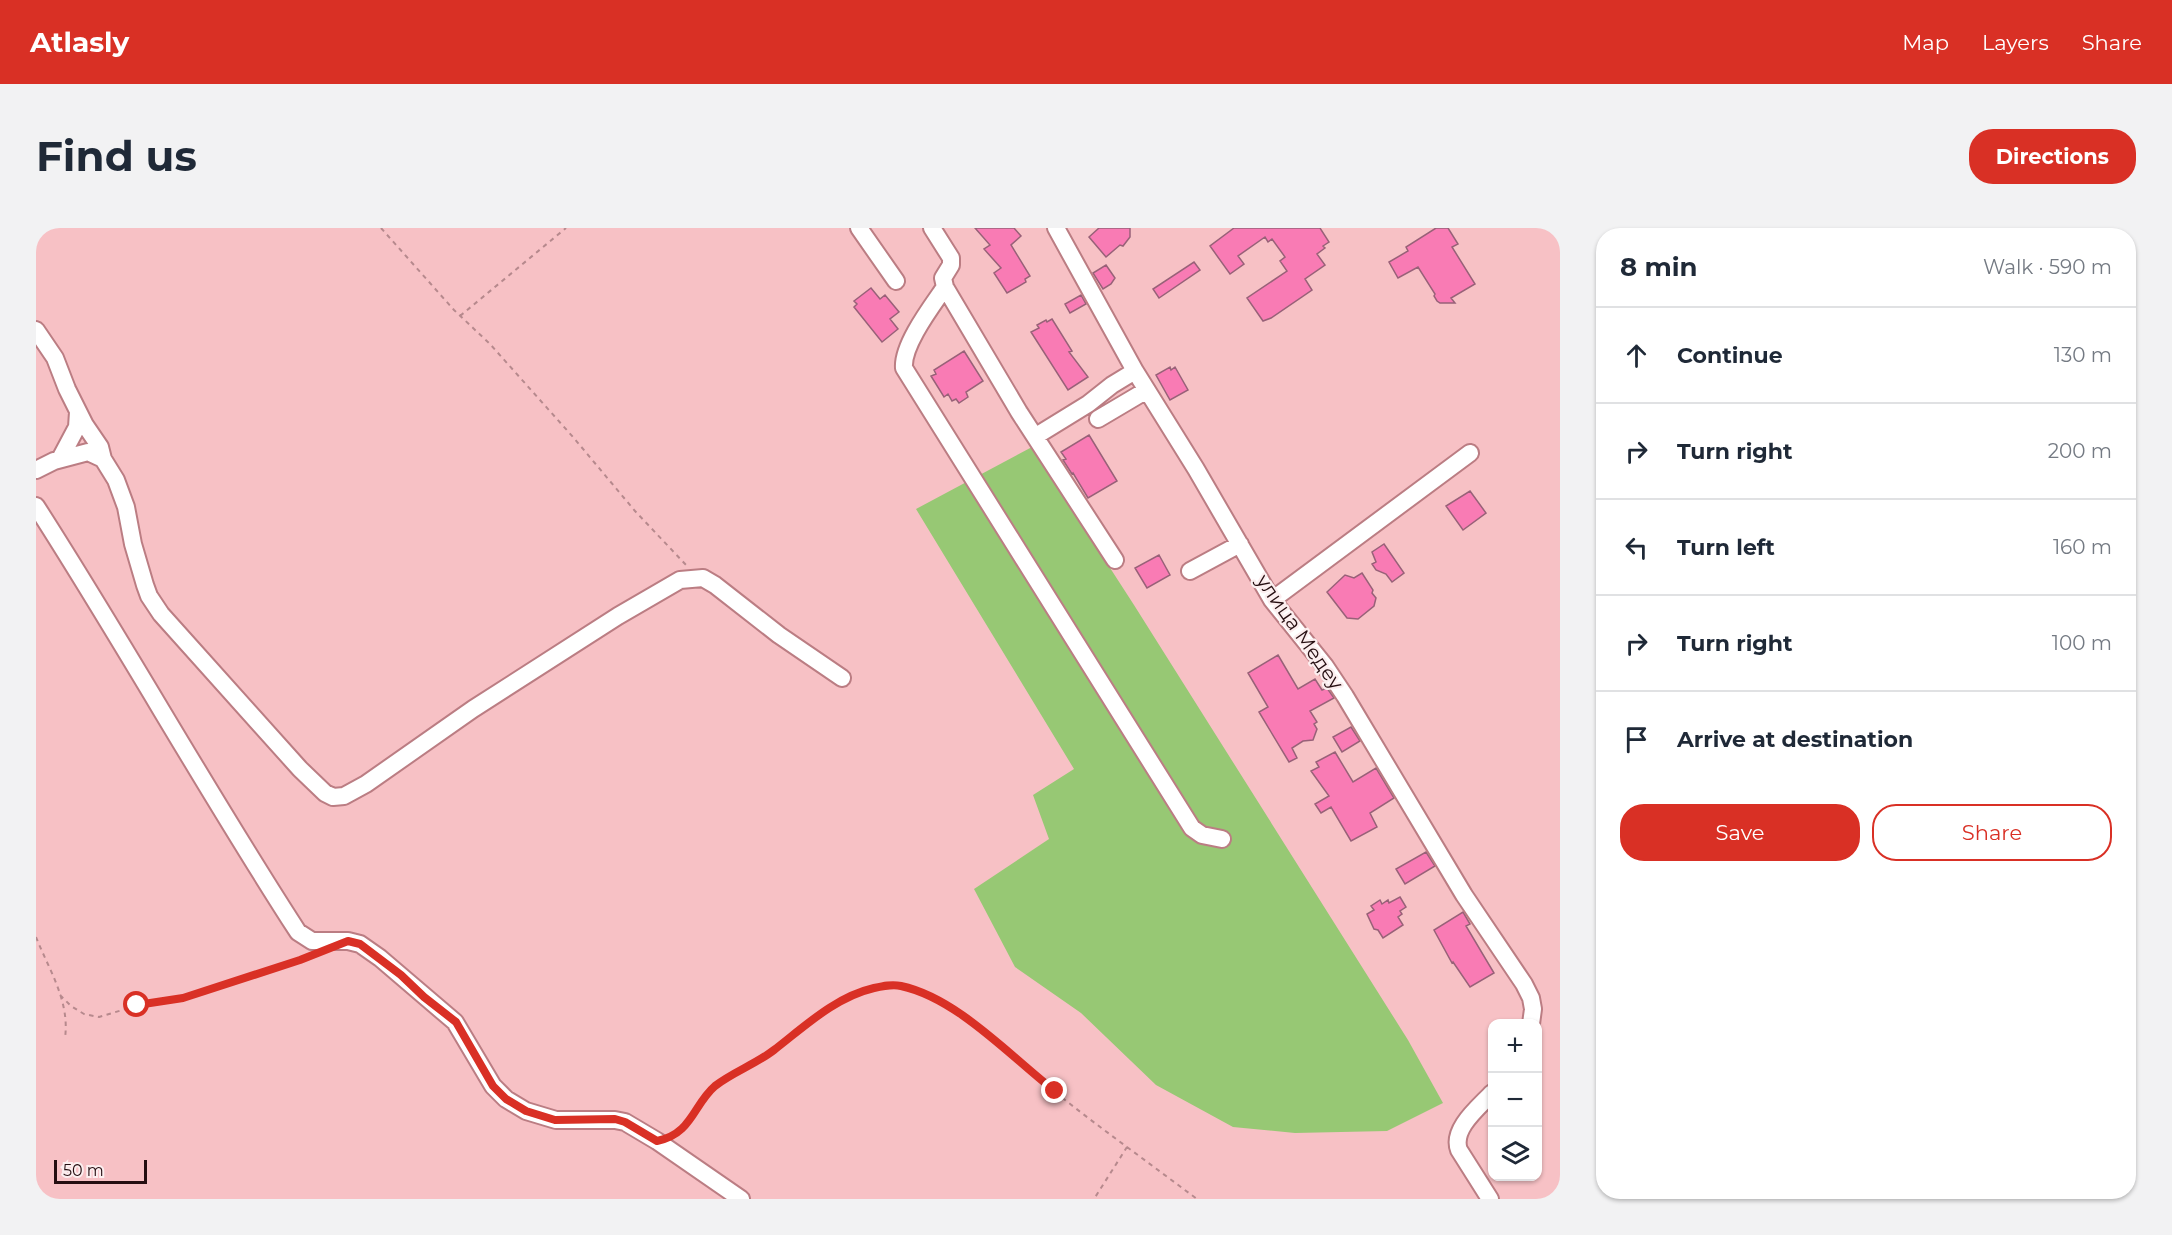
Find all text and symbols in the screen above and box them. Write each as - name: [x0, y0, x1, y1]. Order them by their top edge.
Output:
- text: Atlasly: [30, 25, 129, 59]
- text: Map: [1902, 30, 1949, 55]
- text: Layers: [1982, 30, 2049, 55]
- text: Share: [2082, 30, 2142, 55]
- button: Directions: [1969, 129, 2136, 184]
- text: Find us: [36, 130, 197, 182]
- text: 8 min: [1620, 251, 1698, 283]
- text: Walk · 590 m: [1983, 255, 2112, 279]
- icon: ahead: [1620, 339, 1653, 372]
- text: Continue: [1677, 342, 1783, 369]
- text: 130 m: [2054, 343, 2112, 367]
- icon: right: [1620, 435, 1653, 468]
- text: Turn right: [1677, 438, 1792, 465]
- text: 200 m: [2048, 439, 2112, 463]
- icon: left: [1620, 531, 1653, 564]
- text: Turn left: [1677, 534, 1775, 561]
- text: 160 m: [2053, 535, 2112, 559]
- street label: улица Медеу: [1251, 569, 1349, 694]
- icon: right: [1620, 627, 1653, 660]
- text: Turn right: [1677, 630, 1792, 657]
- text: 100 m: [2052, 631, 2112, 655]
- icon: arrive: [1620, 723, 1653, 756]
- text: Arrive at destination: [1677, 726, 1913, 753]
- button: Save: [1620, 804, 1860, 861]
- button: Share: [1872, 804, 2112, 861]
- route start: [123, 991, 149, 1017]
- map controls: [1488, 1019, 1542, 1181]
- button: +: [1488, 1019, 1542, 1073]
- button: −: [1488, 1073, 1542, 1127]
- route end: [1041, 1077, 1067, 1103]
- button: layers: [1488, 1127, 1542, 1181]
- scale bar: [54, 1157, 147, 1184]
- text: 50 m: [63, 1161, 104, 1180]

